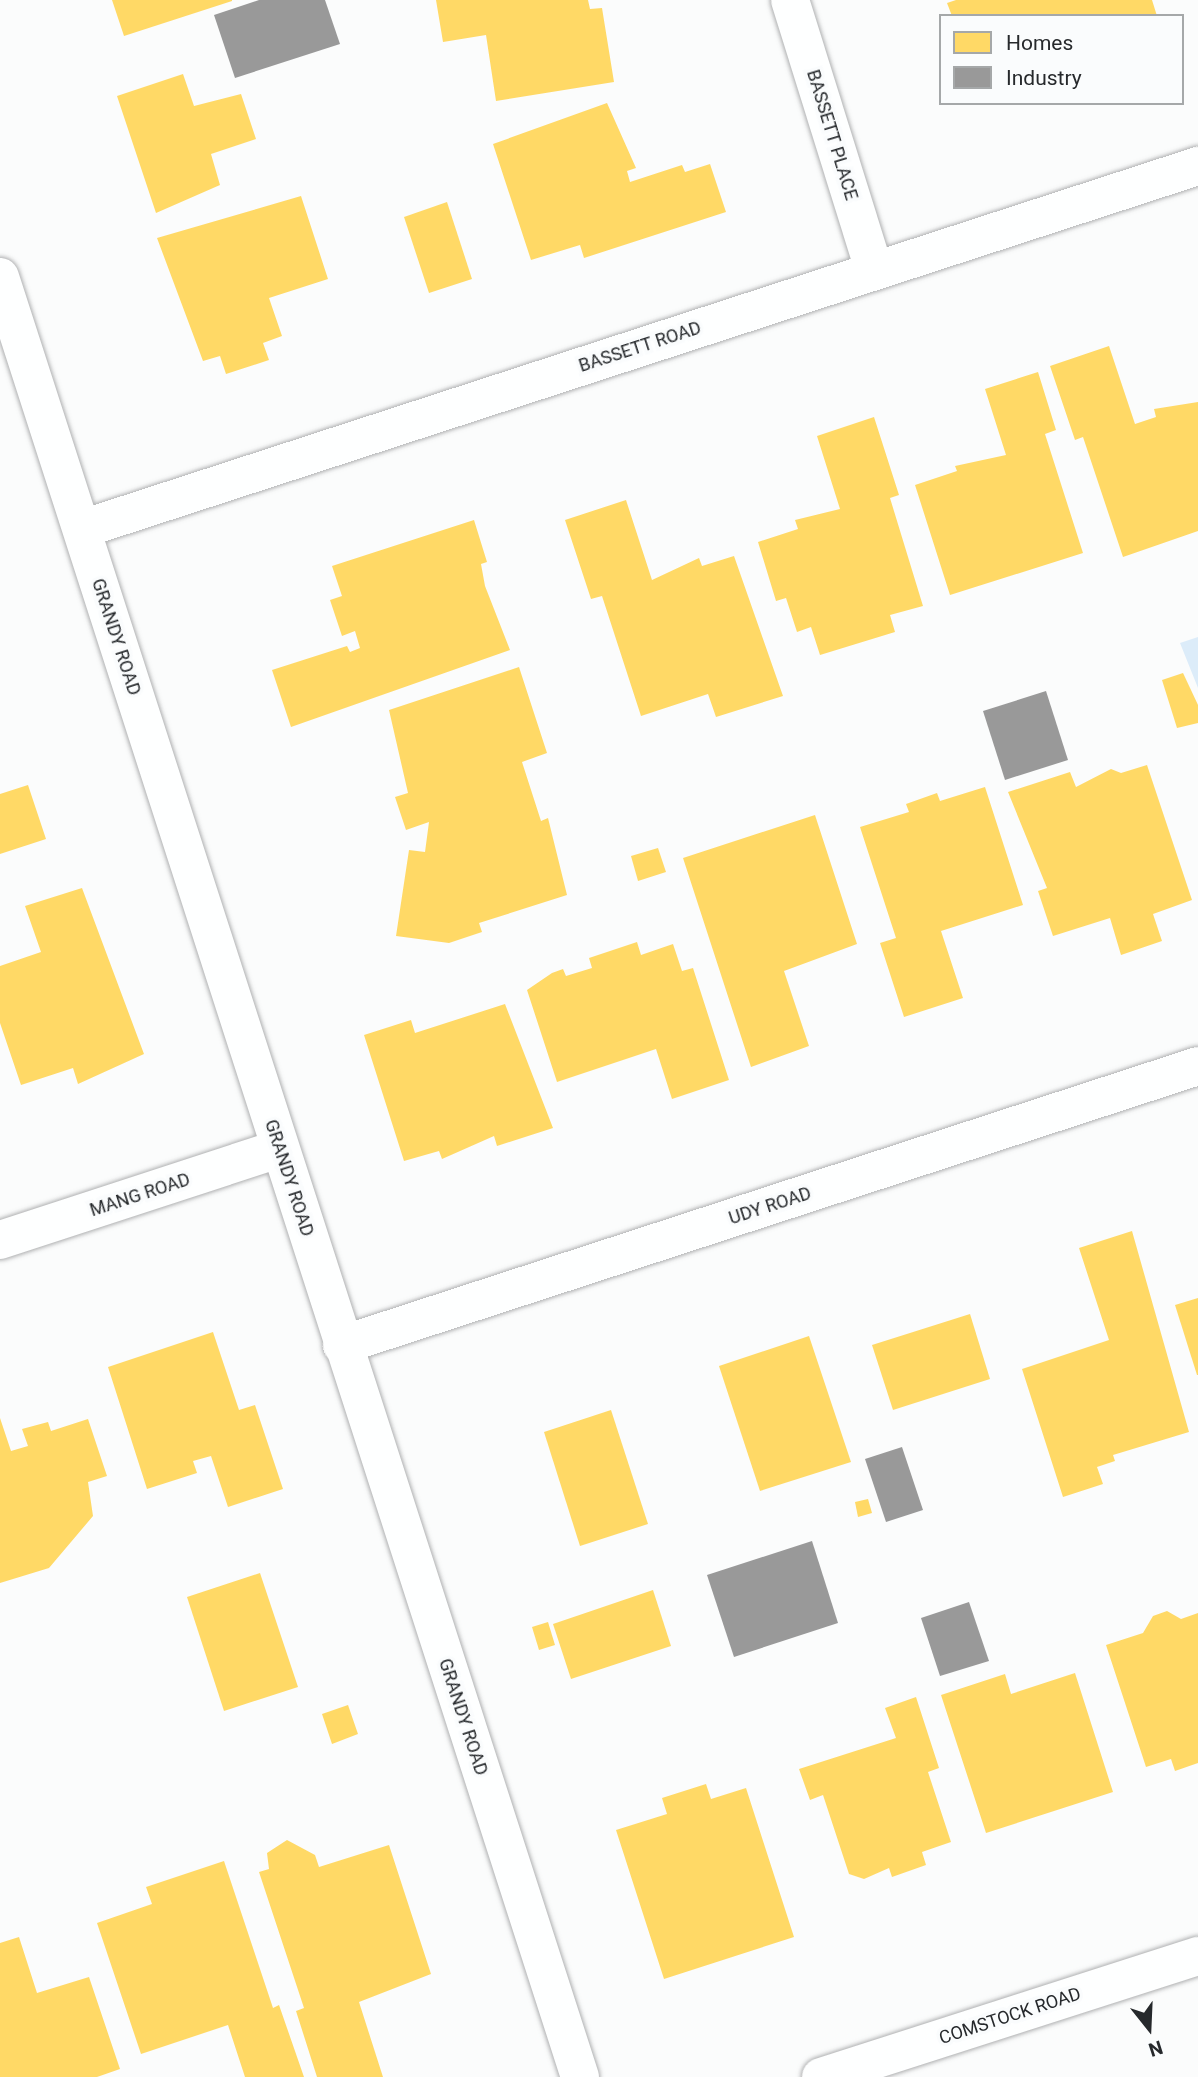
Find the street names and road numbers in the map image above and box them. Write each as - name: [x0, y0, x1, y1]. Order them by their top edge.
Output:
- street label: BASSETT PLACE: [802, 67, 862, 203]
- street label: BASSETT ROAD: [576, 317, 704, 377]
- street label: GRANDY ROAD: [87, 576, 145, 698]
- street label: GRANDY ROAD: [260, 1117, 318, 1239]
- street label: MANG ROAD: [87, 1169, 193, 1221]
- street label: UDY ROAD: [726, 1183, 814, 1229]
- street label: GRANDY ROAD: [434, 1656, 492, 1778]
- street label: COMSTOCK ROAD: [936, 1983, 1084, 2049]

